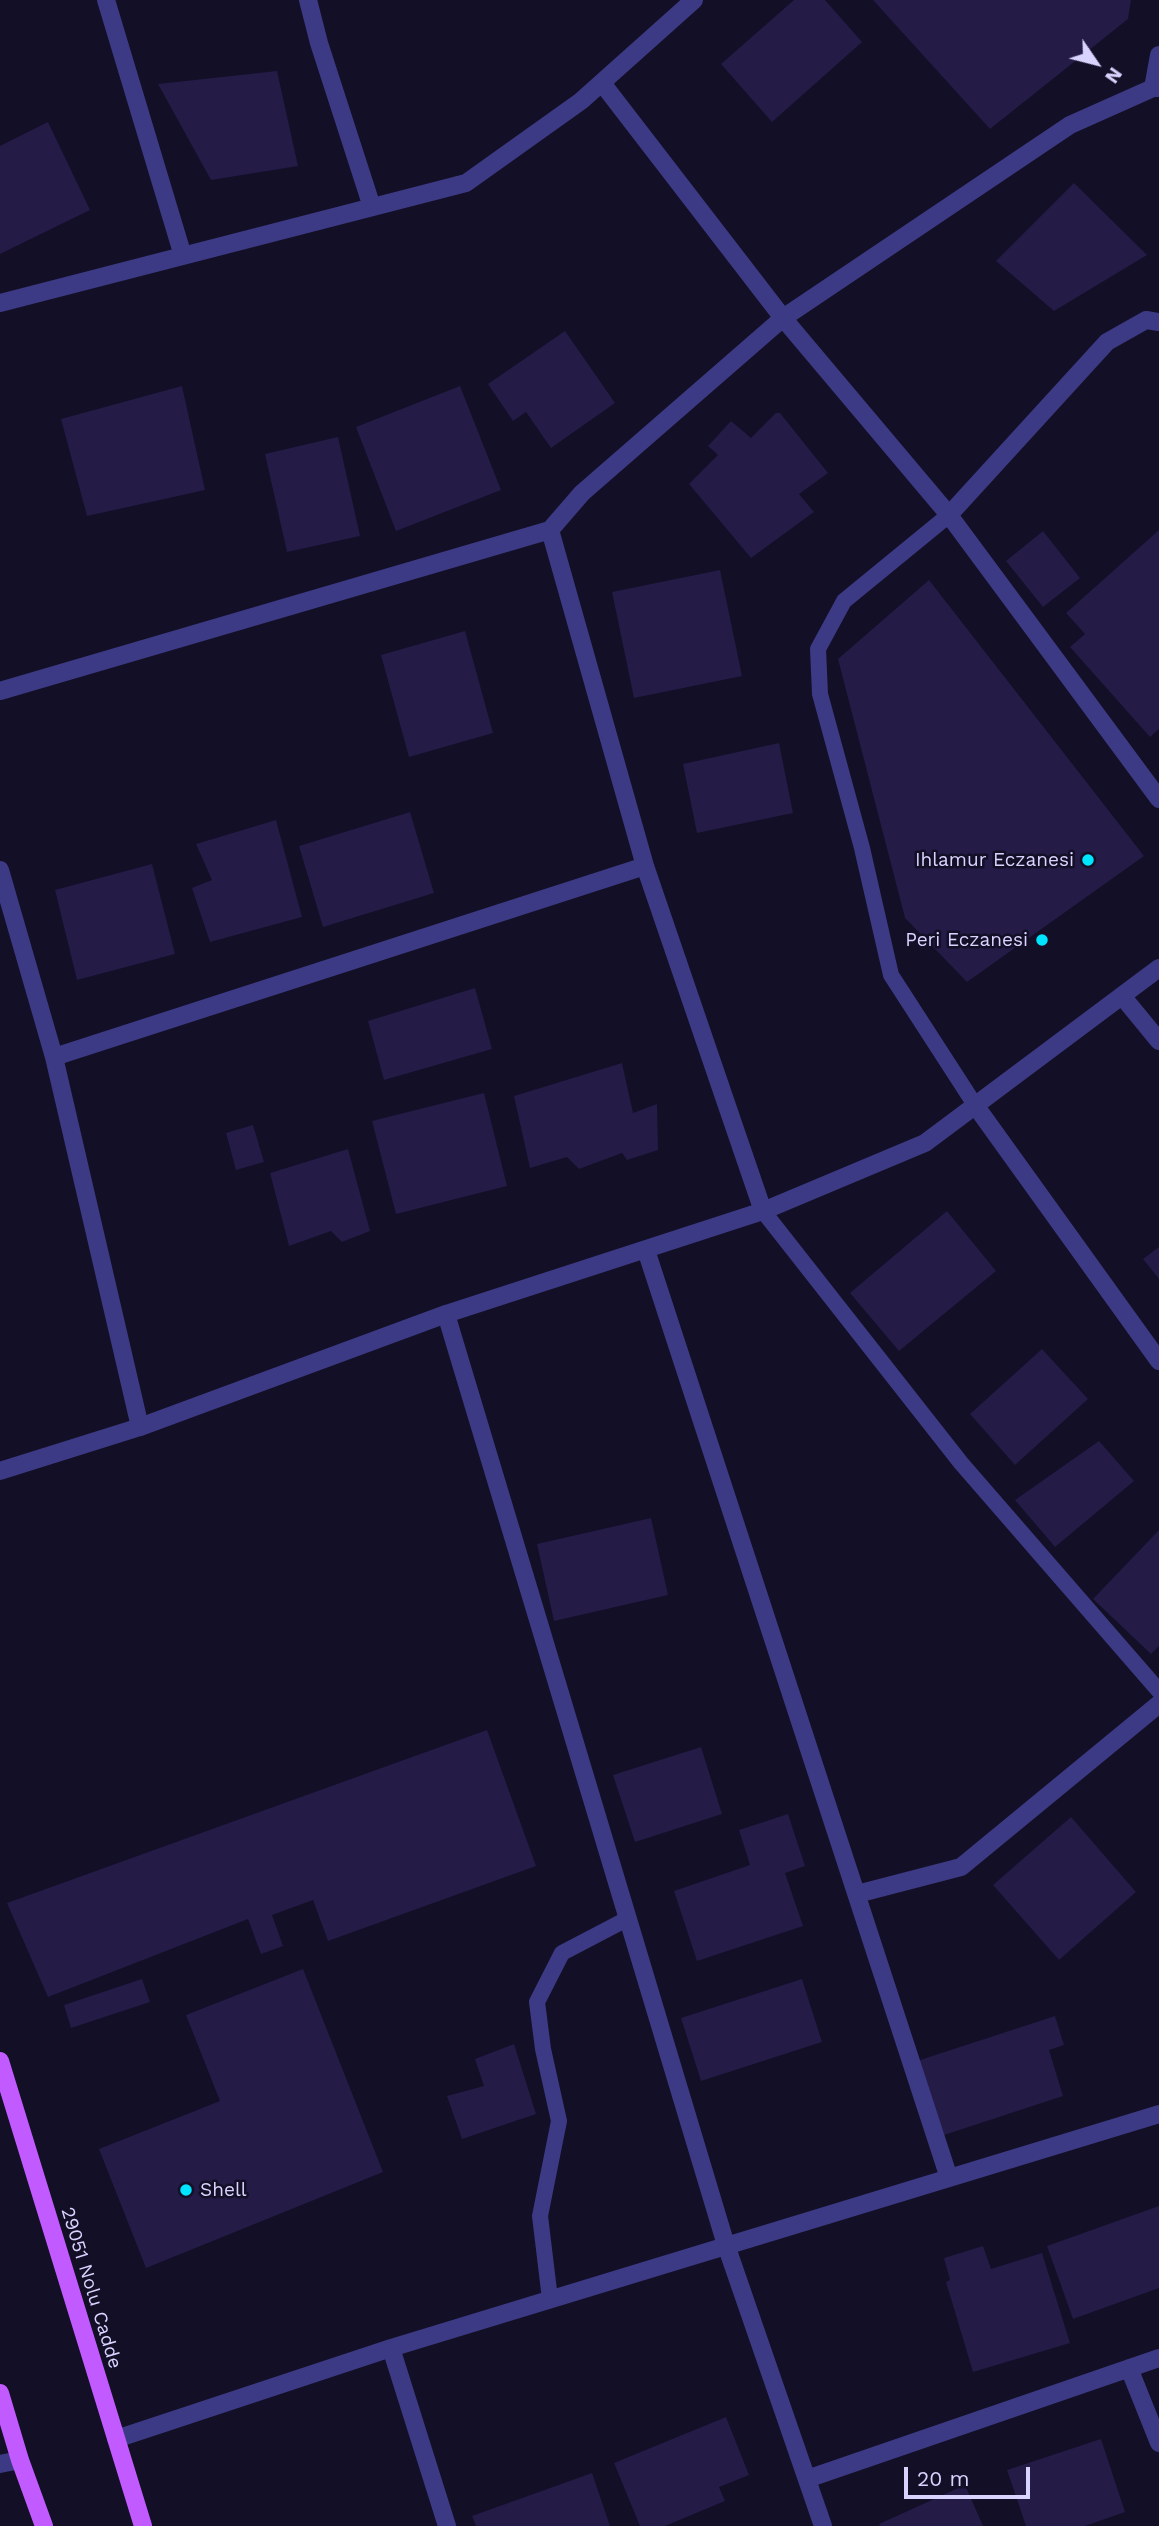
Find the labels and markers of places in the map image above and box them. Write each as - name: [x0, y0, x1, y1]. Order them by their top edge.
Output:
- place label: Ihlamur Eczanesi: [915, 849, 1074, 871]
- marker: Ihlamur Eczanesi: [1080, 852, 1096, 868]
- place label: Peri Eczanesi: [905, 929, 1028, 951]
- marker: Peri Eczanesi: [1034, 932, 1050, 948]
- place label: Shell: [200, 2179, 247, 2201]
- marker: Shell: [178, 2182, 194, 2198]

